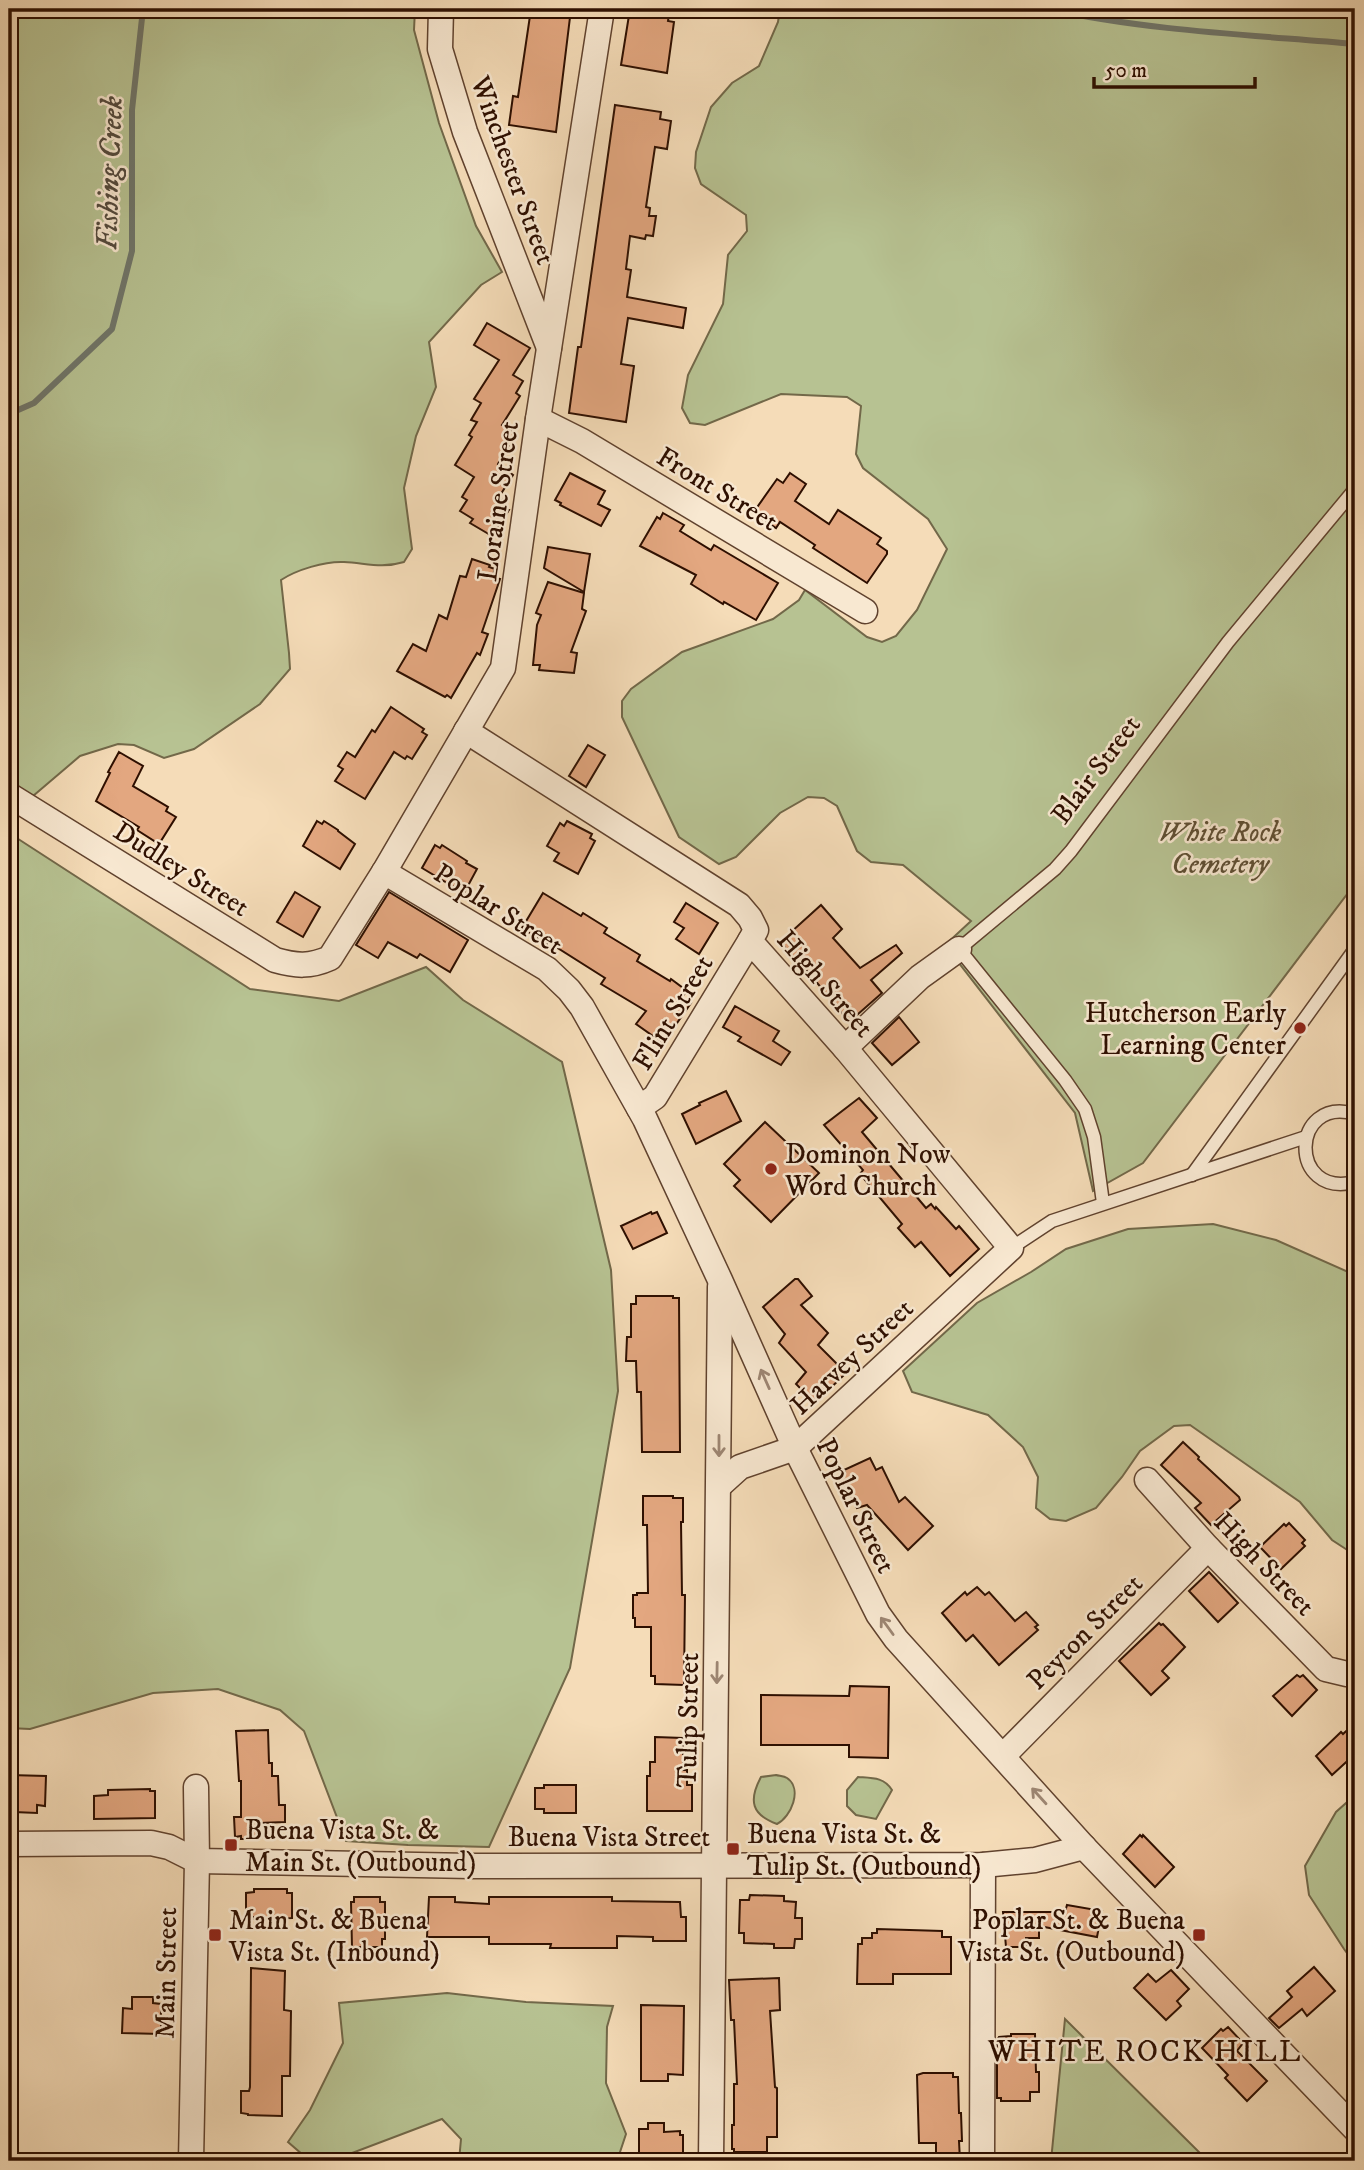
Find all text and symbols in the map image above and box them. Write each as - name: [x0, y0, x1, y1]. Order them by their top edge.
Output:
- scale bar: [1094, 46, 1256, 90]
- text: 50 m: [1105, 58, 1147, 84]
- street label: Winchester Street: [462, 70, 563, 270]
- water label: Fishing Creek: [89, 95, 132, 251]
- street label: Loraine Street: [470, 419, 527, 584]
- street label: Front Street: [650, 439, 784, 539]
- street label: Blair Street: [1044, 708, 1149, 831]
- street label: Dudley Street: [107, 814, 256, 925]
- park label: White Rock Cemetery: [1159, 815, 1281, 882]
- street label: Poplar Street: [427, 856, 570, 963]
- street label: High Street: [769, 923, 881, 1045]
- street label: Flint Street: [625, 949, 721, 1077]
- place label: Hutcherson Early Learning Center: [1085, 996, 1287, 1063]
- marker: Hutcherson Early Learning Center: [1292, 1020, 1308, 1036]
- place label: Dominon Now Word Church: [784, 1137, 951, 1204]
- marker: Dominon Now Word Church: [763, 1161, 779, 1177]
- street label: Harvey Street: [783, 1291, 921, 1423]
- one-way arrow: [758, 1369, 771, 1390]
- street label: Poplar Street: [808, 1432, 903, 1579]
- one-way arrow: [712, 1434, 726, 1457]
- street label: High Street: [1206, 1505, 1322, 1623]
- street label: Peyton Street: [1020, 1567, 1151, 1698]
- one-way arrow: [880, 1617, 895, 1636]
- street label: Tulip Street: [670, 1652, 707, 1788]
- one-way arrow: [710, 1662, 724, 1685]
- one-way arrow: [1030, 1788, 1047, 1805]
- place label: Buena Vista St. & Main St. (Outbound): [245, 1813, 476, 1880]
- place label: Buena Vista St. & Tulip St. (Outbound): [747, 1817, 981, 1884]
- street label: Buena Vista Street: [508, 1820, 710, 1855]
- marker: Buena Vista St. & Main St. (Outbound): [223, 1837, 239, 1853]
- marker: Buena Vista St. & Tulip St. (Outbound): [725, 1841, 741, 1857]
- place label: Main St. & Buena Vista St. (Inbound): [228, 1903, 440, 1970]
- place label: Poplar St. & Buena Vista St. (Outbound): [957, 1903, 1185, 1970]
- street label: Main Street: [148, 1907, 185, 2039]
- marker: Main St. & Buena Vista St. (Inbound): [207, 1927, 223, 1943]
- marker: Poplar St. & Buena Vista St. (Outbound): [1191, 1927, 1207, 1943]
- district label: WHITE ROCK HILL: [987, 2034, 1302, 2071]

